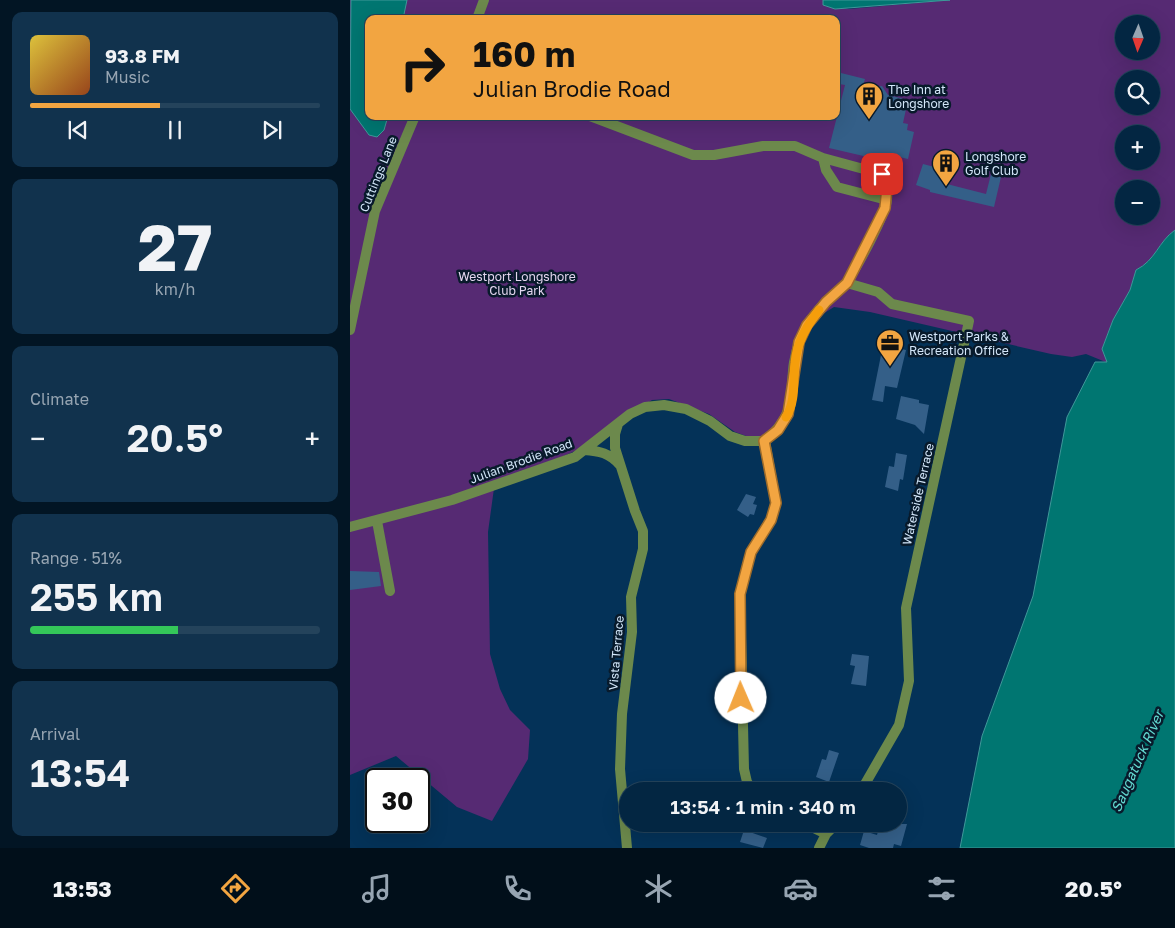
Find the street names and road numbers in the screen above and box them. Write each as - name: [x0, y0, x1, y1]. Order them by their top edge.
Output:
- street label: Cuttings Lane: [356, 134, 400, 214]
- street label: Julian Brodie Road: [468, 435, 574, 487]
- street label: Waterside Terrace: [899, 442, 937, 546]
- street label: Vista Terrace: [605, 615, 627, 691]

